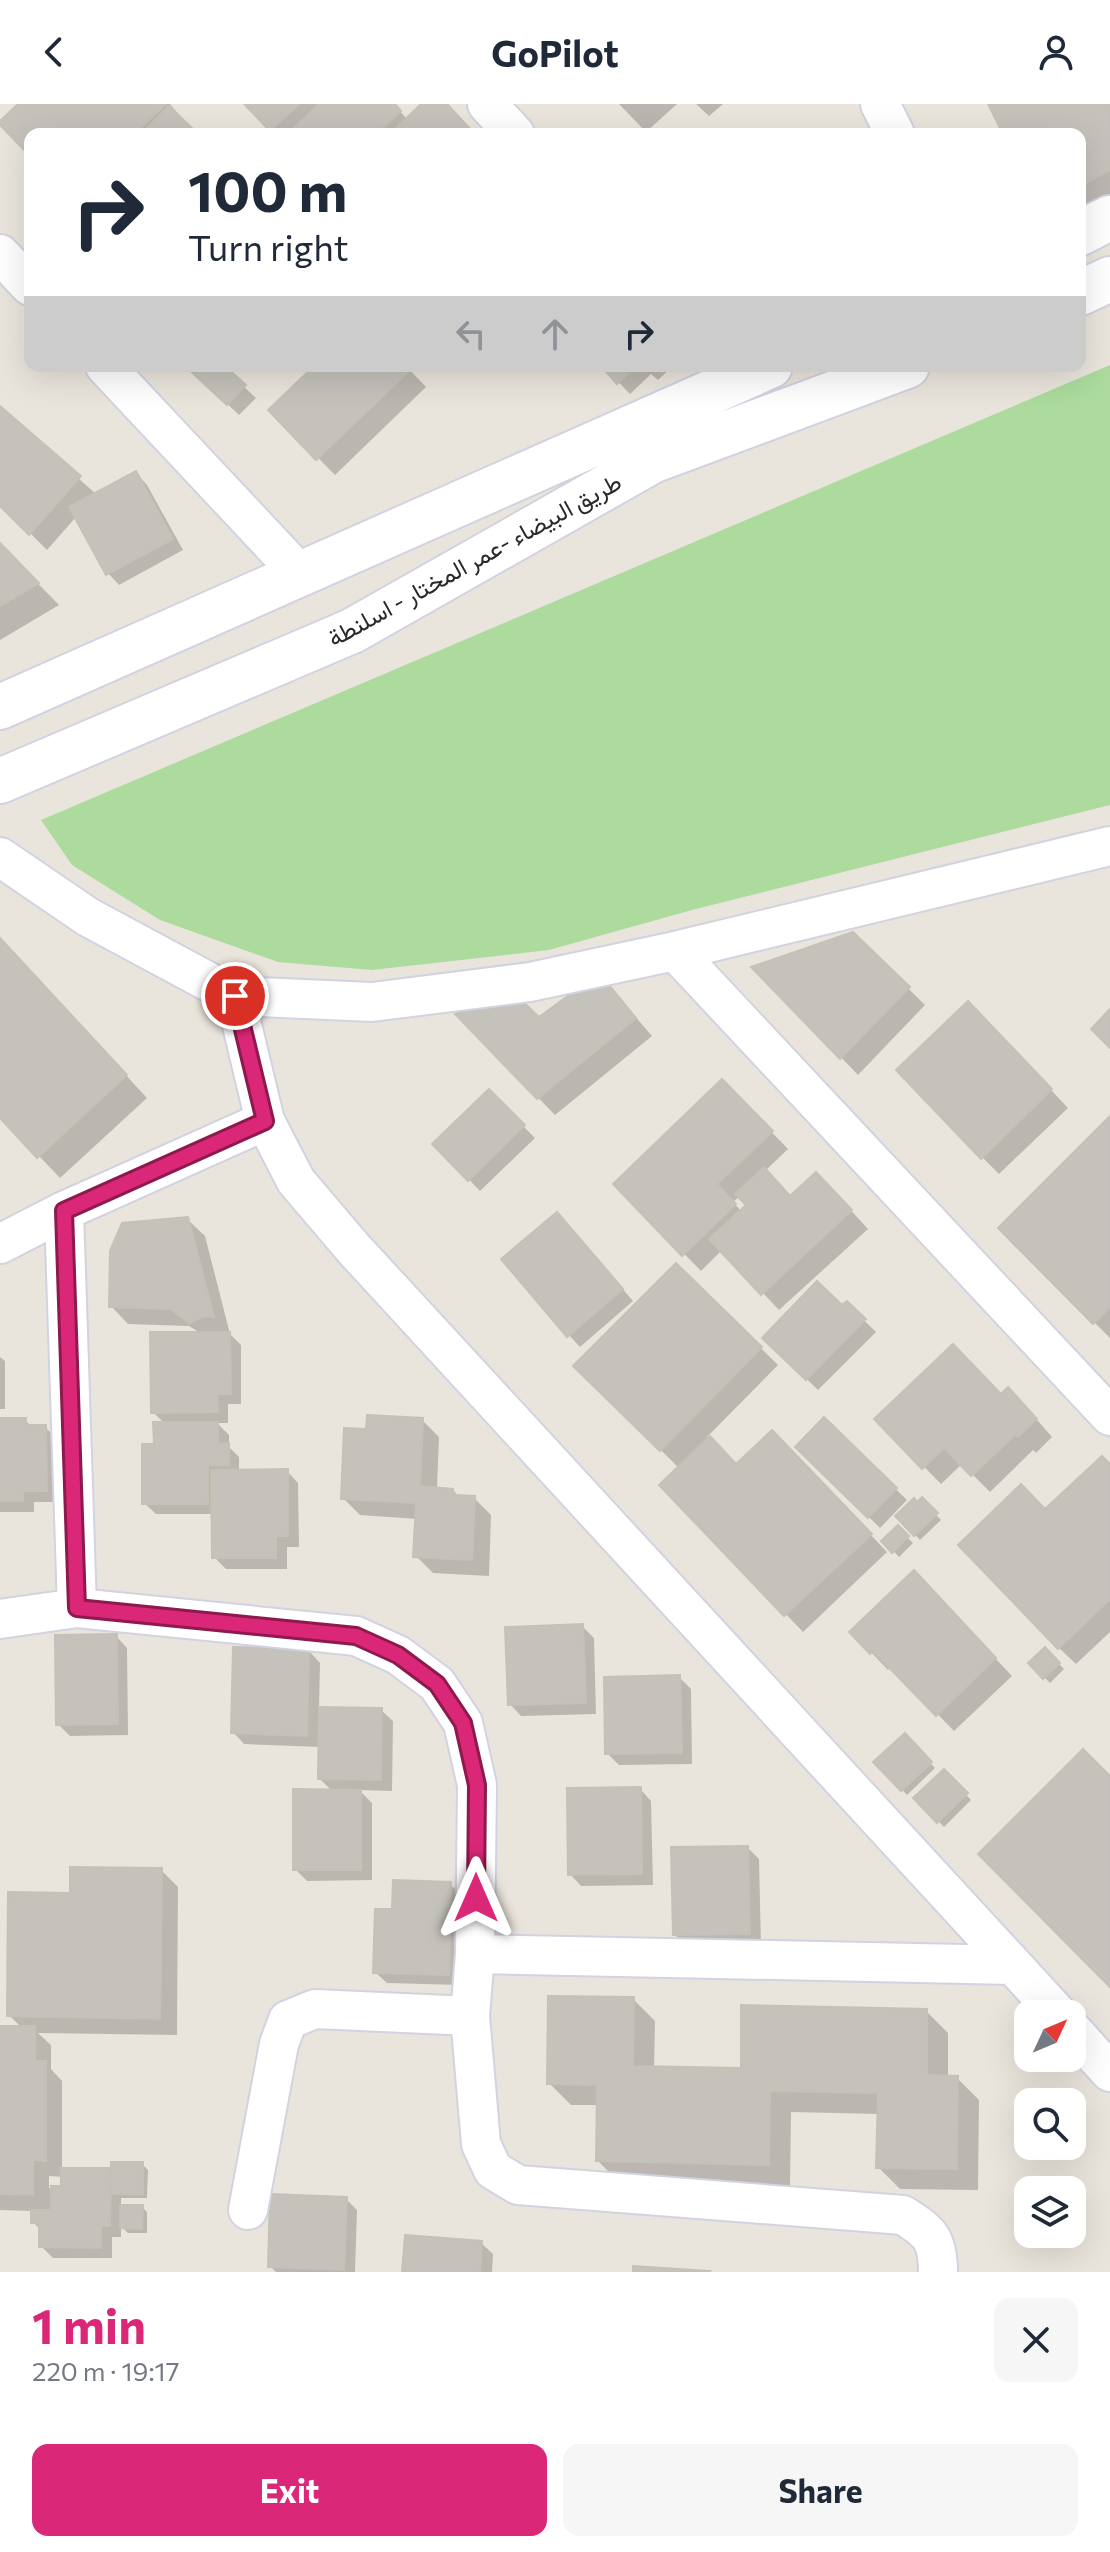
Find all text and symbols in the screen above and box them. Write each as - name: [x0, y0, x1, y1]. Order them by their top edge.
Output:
- icon: back: [32, 30, 76, 74]
- text: GoPilot: [491, 30, 619, 74]
- icon: person: [1034, 30, 1078, 74]
- text: 100 m: [188, 155, 347, 224]
- icon: right: [56, 160, 160, 264]
- text: Turn right: [188, 224, 349, 268]
- icon: left: [449, 312, 493, 356]
- icon: ahead: [533, 312, 577, 356]
- icon: right: [617, 312, 661, 356]
- street label: طريق البيضاء -عمر المختار - اسلنطة: [322, 466, 627, 654]
- pin: [201, 962, 269, 1030]
- icon: arrive: [213, 974, 257, 1018]
- position arrow: [434, 1856, 518, 1940]
- north arrow: [1014, 2000, 1086, 2072]
- map controls: [1014, 2000, 1086, 2248]
- button: search: [1014, 2088, 1086, 2160]
- button: layers: [1014, 2176, 1086, 2248]
- text: 1 min: [32, 2295, 146, 2354]
- button: close: [994, 2298, 1078, 2382]
- text: 220 m · 19:17: [32, 2355, 179, 2386]
- button: Exit: [32, 2444, 547, 2536]
- button: Share: [563, 2444, 1078, 2536]

